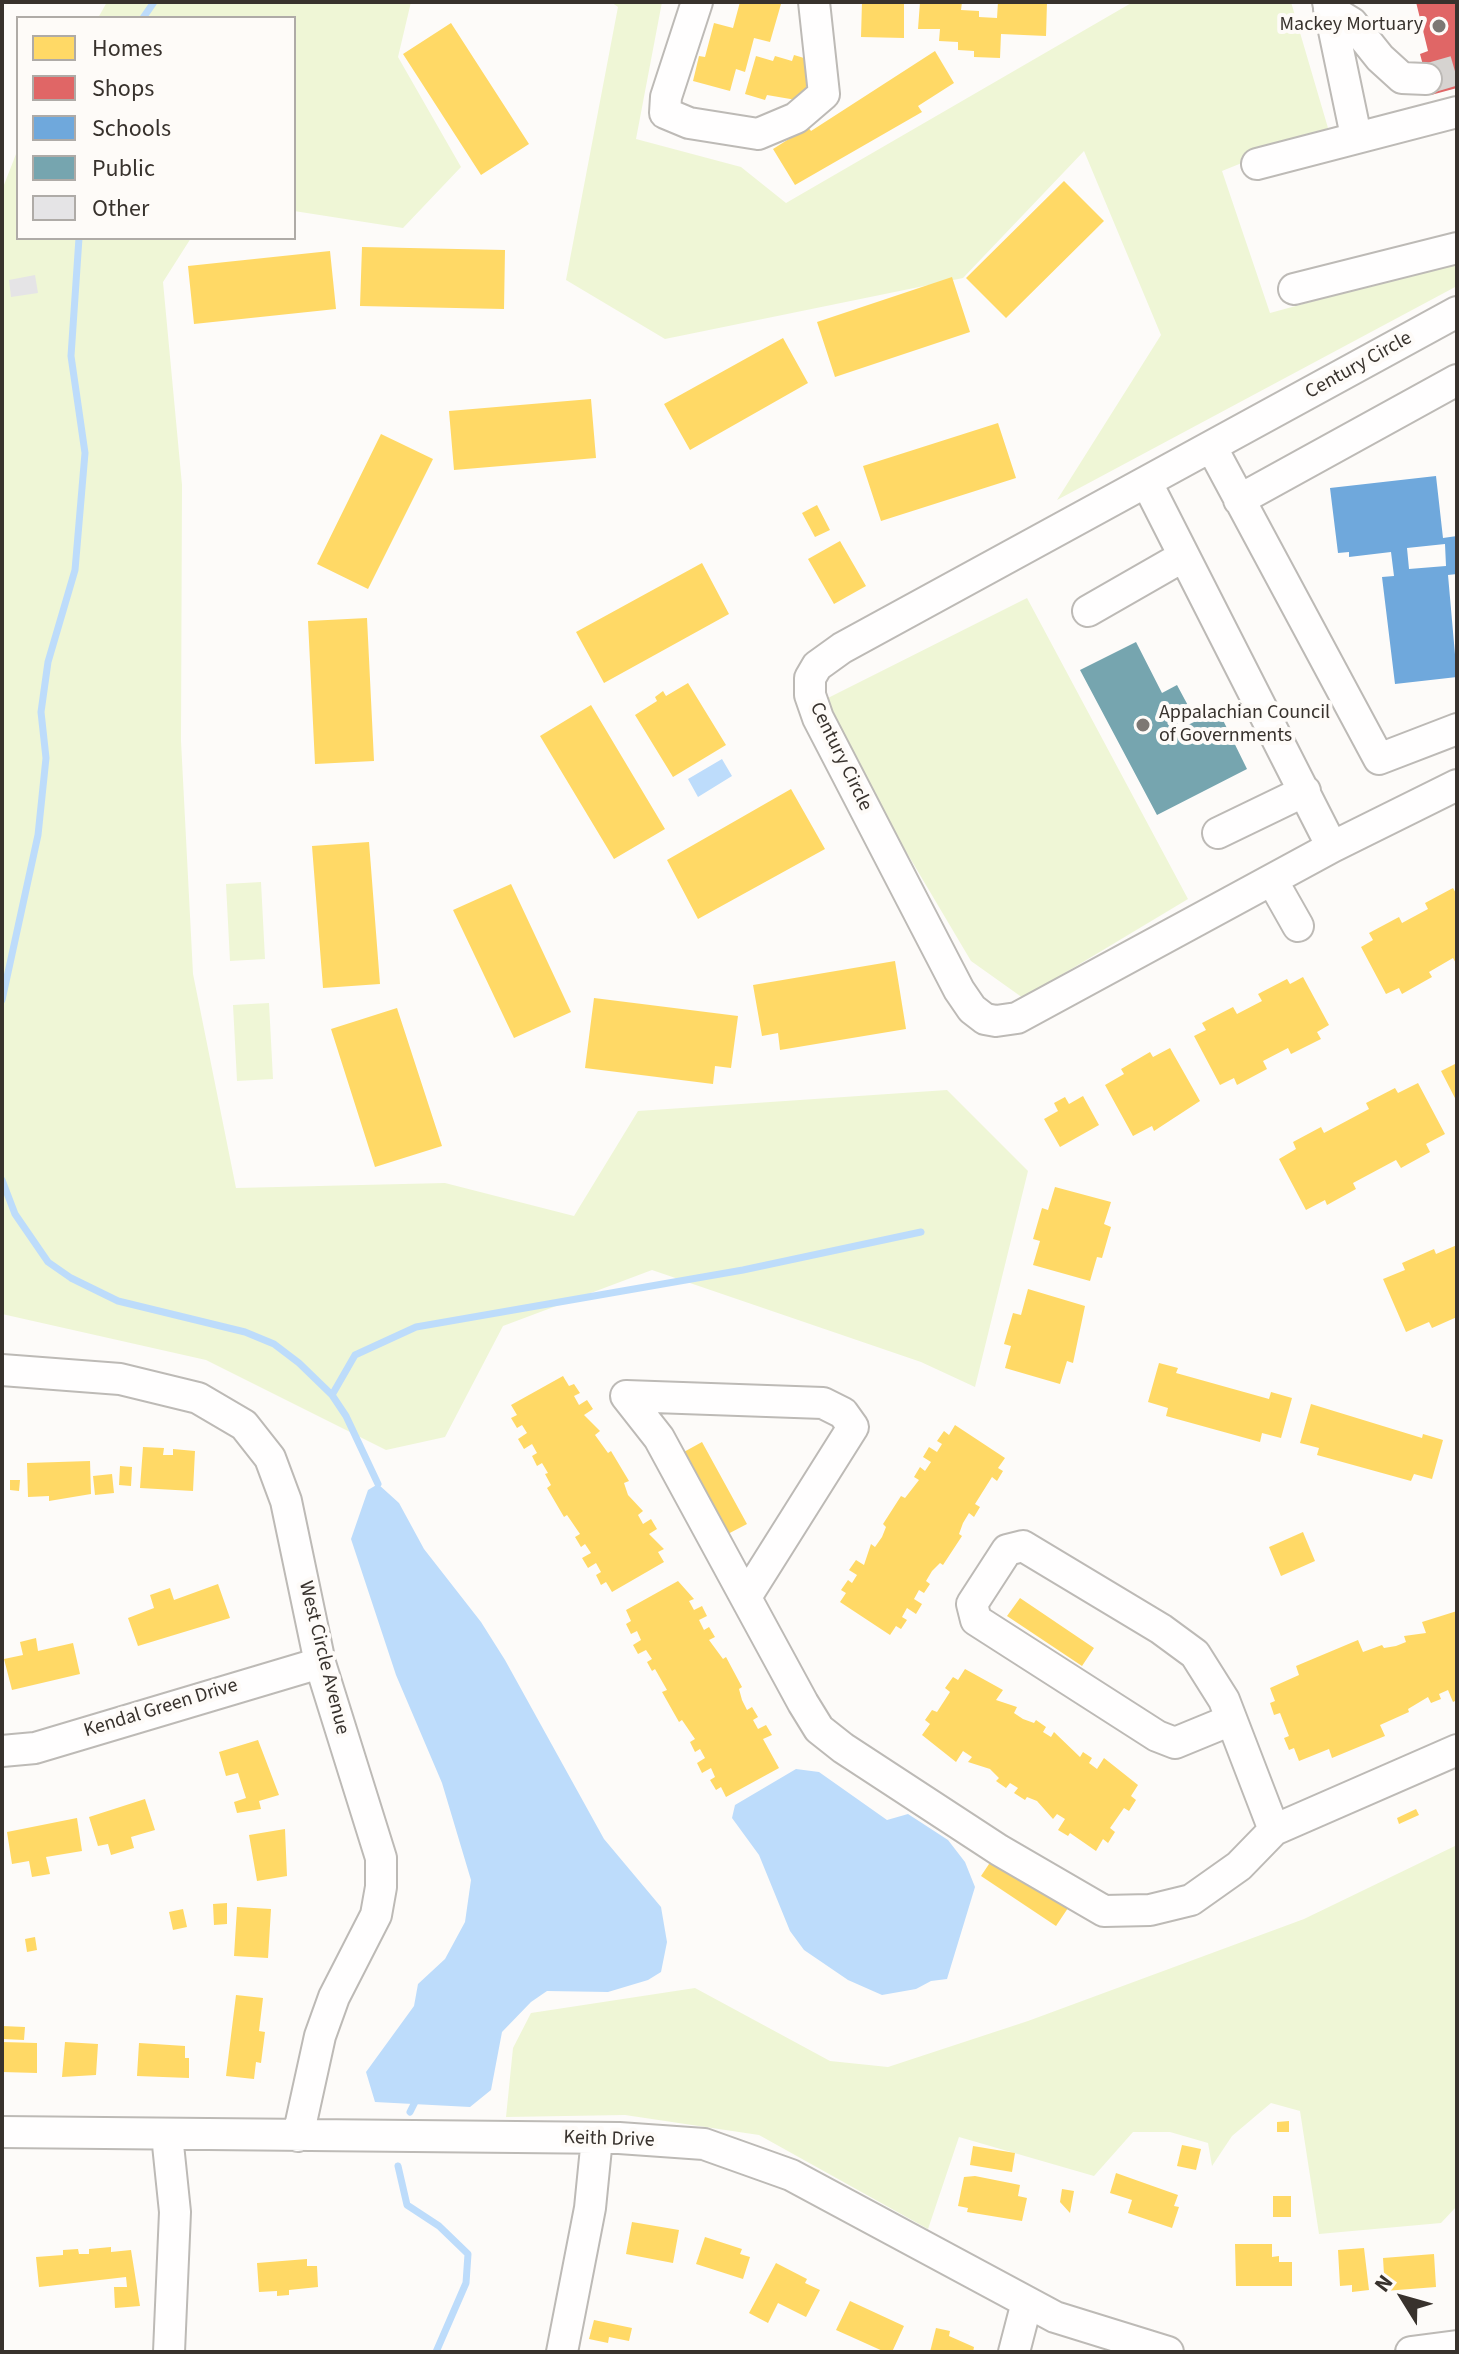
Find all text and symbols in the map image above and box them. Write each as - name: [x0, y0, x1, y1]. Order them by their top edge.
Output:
- place label: Mackey Mortuary: [1280, 14, 1423, 38]
- legend: [16, 16, 296, 240]
- marker: Mackey Mortuary: [1430, 17, 1448, 35]
- text: Homes: [92, 31, 163, 66]
- text: Shops: [92, 71, 154, 106]
- text: Schools: [92, 111, 171, 146]
- text: Public: [92, 151, 155, 186]
- text: Other: [92, 191, 149, 226]
- street label: Century Circle: [1302, 327, 1416, 405]
- street label: Century Circle: [803, 699, 877, 815]
- place label: Appalachian Council of Governments: [1159, 702, 1330, 749]
- marker: Appalachian Council of Governments: [1134, 716, 1152, 734]
- street label: West Circle Avenue: [292, 1579, 354, 1737]
- street label: Kendal Green Drive: [81, 1674, 241, 1744]
- street label: Keith Drive: [563, 2126, 655, 2154]
- north arrow: [1363, 2258, 1443, 2338]
- text: N: [1367, 2268, 1401, 2299]

